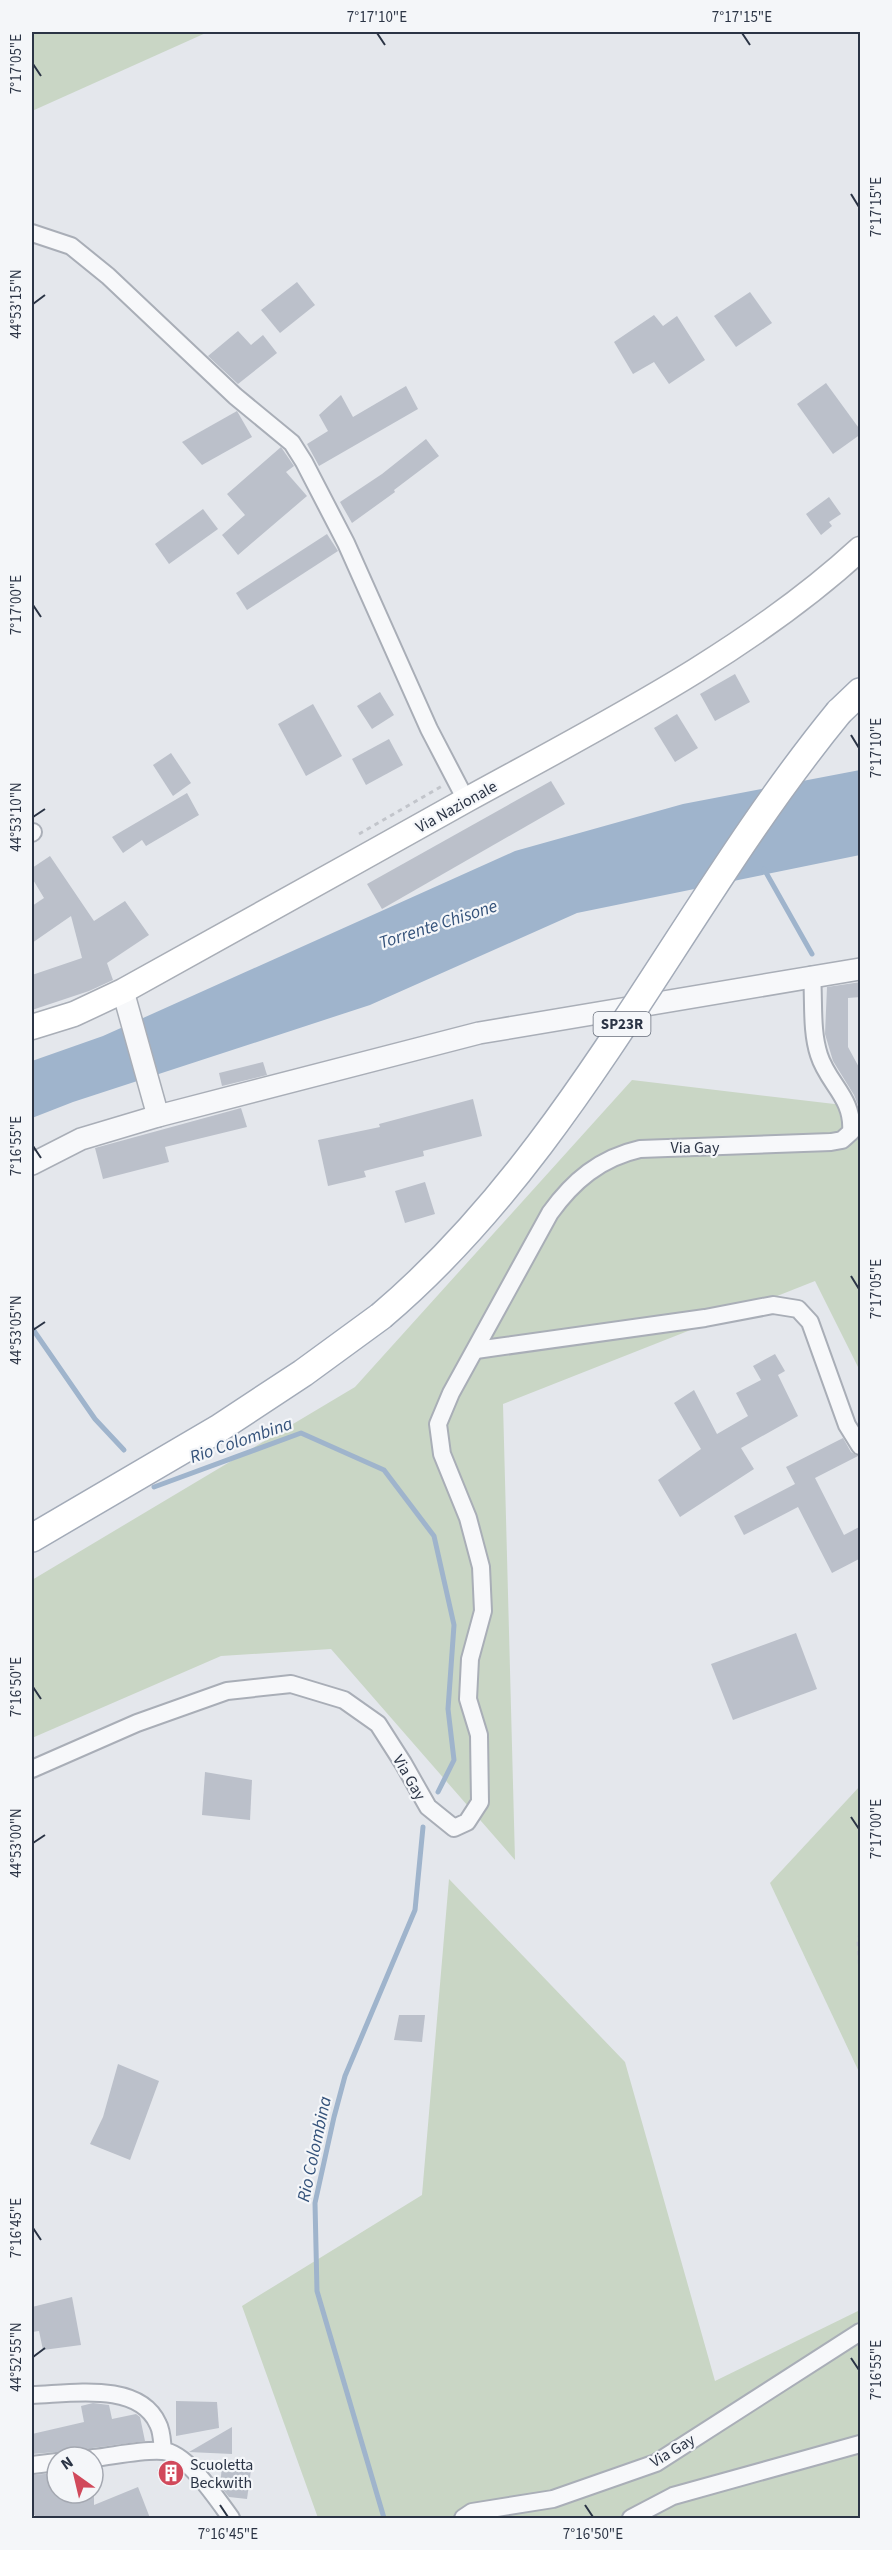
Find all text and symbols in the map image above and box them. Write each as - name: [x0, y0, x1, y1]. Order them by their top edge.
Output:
- text: 7°17'10"E: [347, 7, 407, 28]
- text: 7°17'15"E: [712, 7, 772, 28]
- text: 7°17'05"E: [6, 34, 27, 94]
- text: 7°17'15"E: [866, 177, 887, 237]
- text: 44°53'15"N: [6, 269, 27, 339]
- text: 7°17'00"E: [6, 575, 27, 635]
- text: 7°17'10"E: [866, 718, 887, 778]
- street label: Via Nazionale: [412, 775, 501, 838]
- text: 44°53'10"N: [6, 782, 27, 852]
- water label: Torrente Chisone: [376, 893, 501, 955]
- road number: SP23R: [594, 1012, 650, 1036]
- text: 7°16'55"E: [6, 1116, 27, 1176]
- street label: Via Gay: [671, 1137, 720, 1159]
- text: 7°17'05"E: [866, 1259, 887, 1319]
- text: 44°53'05"N: [6, 1295, 27, 1365]
- water label: Rio Colombina: [186, 1411, 296, 1470]
- text: 7°16'50"E: [6, 1657, 27, 1717]
- street label: Via Gay: [387, 1751, 431, 1805]
- text: 7°17'00"E: [866, 1799, 887, 1859]
- text: 44°53'00"N: [6, 1808, 27, 1878]
- water label: Rio Colombina: [291, 2094, 338, 2204]
- text: 7°16'45"E: [6, 2198, 27, 2258]
- text: 44°52'55"N: [6, 2322, 27, 2392]
- text: 7°16'55"E: [866, 2340, 887, 2400]
- street label: Via Gay: [646, 2429, 700, 2473]
- north arrow: [45, 2445, 105, 2505]
- text: N: [57, 2451, 78, 2475]
- place label: Scuoletta Beckwith: [190, 2454, 253, 2494]
- building icon: Scuoletta Beckwith: [156, 2458, 186, 2488]
- text: 7°16'45"E: [198, 2524, 258, 2545]
- text: 7°16'50"E: [563, 2524, 623, 2545]

